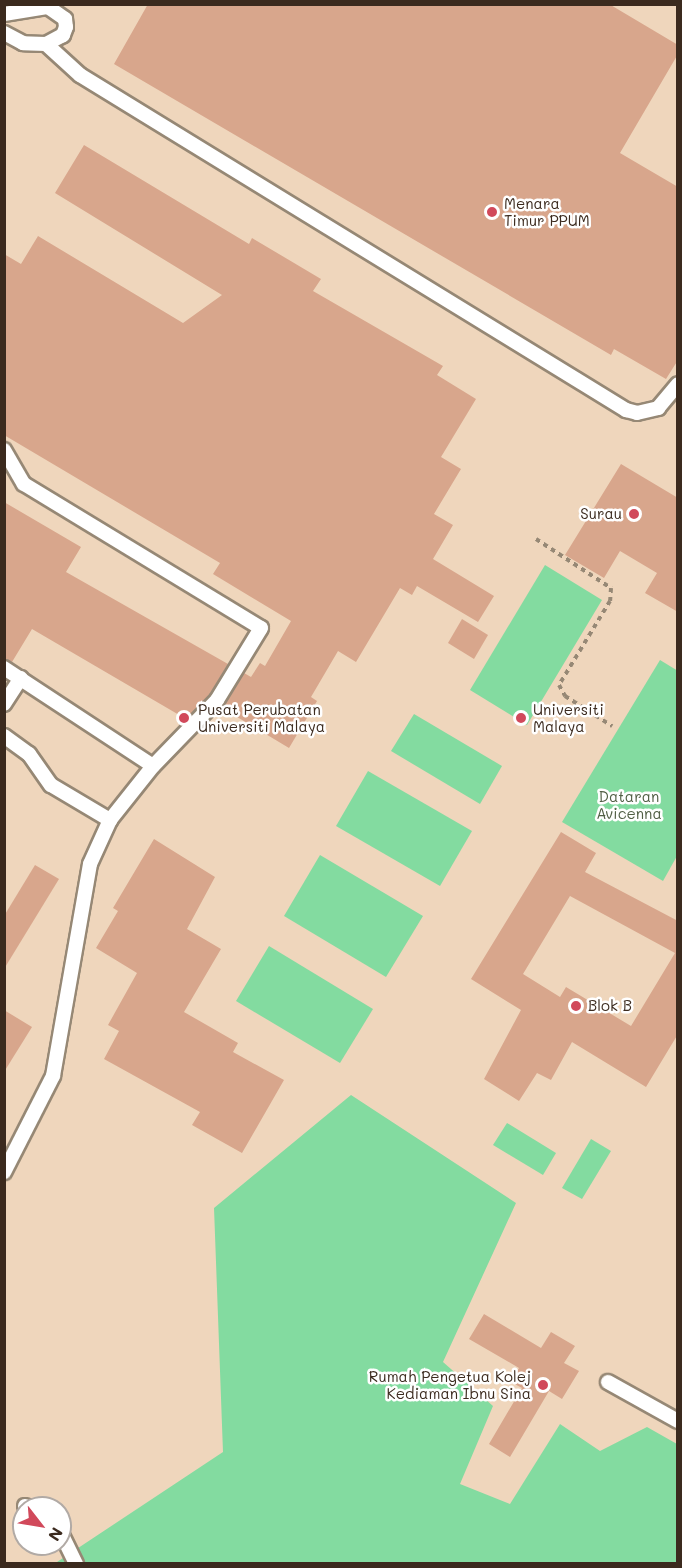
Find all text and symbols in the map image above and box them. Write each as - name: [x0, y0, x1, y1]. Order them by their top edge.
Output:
- place label: Menara Timur PPUM: [504, 194, 590, 229]
- marker: Menara Timur PPUM: [485, 205, 499, 219]
- place label: Surau: [580, 505, 622, 523]
- marker: Surau: [627, 507, 641, 521]
- place label: Pusat Perubatan Universiti Malaya: [198, 700, 325, 735]
- place label: Universiti Malaya: [533, 700, 604, 735]
- marker: Pusat Perubatan Universiti Malaya: [175, 709, 193, 727]
- marker: Universiti Malaya: [514, 711, 528, 725]
- park label: Dataran Avicenna: [596, 787, 662, 822]
- place label: Blok B: [588, 997, 632, 1015]
- marker: Blok B: [569, 999, 583, 1013]
- place label: Rumah Pengetua Kolej Kediaman Ibnu Sina: [369, 1367, 531, 1402]
- marker: Rumah Pengetua Kolej Kediaman Ibnu Sina: [536, 1378, 550, 1392]
- north arrow: [12, 1496, 72, 1556]
- text: N: [44, 1524, 68, 1545]

